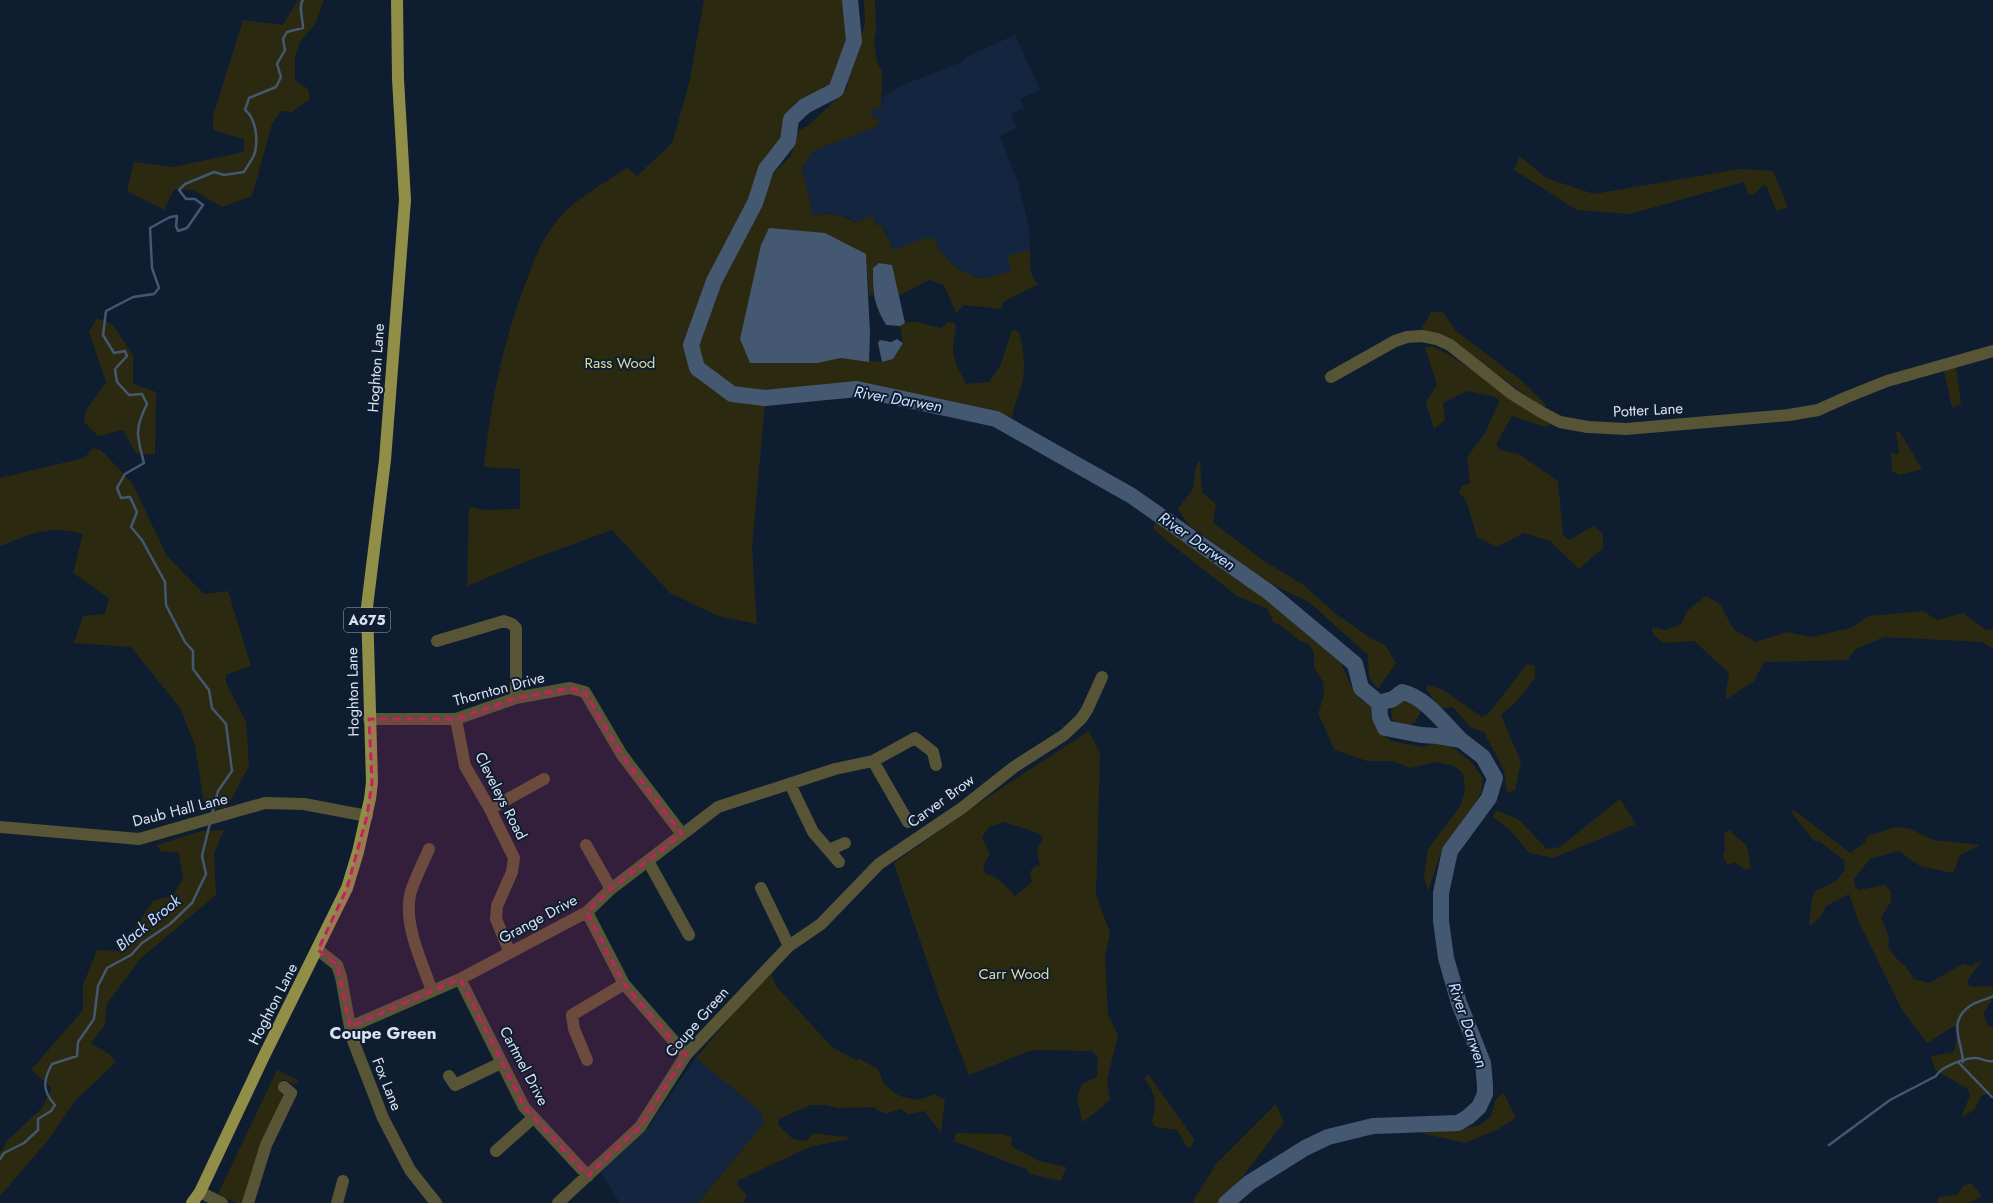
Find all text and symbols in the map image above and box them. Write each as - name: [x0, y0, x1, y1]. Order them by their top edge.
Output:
- street label: Hoghton Lane: [362, 323, 390, 413]
- park label: Rass Wood: [585, 352, 655, 374]
- water label: River Darwen: [852, 380, 944, 418]
- street label: Potter Lane: [1612, 397, 1684, 423]
- water label: River Darwen: [1154, 506, 1240, 576]
- road number: A675: [344, 608, 390, 632]
- street label: Hoghton Lane: [341, 647, 365, 737]
- street label: Thornton Drive: [451, 666, 547, 712]
- street label: Cleveleys Road: [469, 748, 533, 844]
- street label: Carver Brow: [903, 769, 980, 833]
- street label: Daub Hall Lane: [130, 787, 230, 832]
- water label: Black Brook: [111, 889, 186, 956]
- street label: Grange Drive: [495, 889, 581, 949]
- street label: Hoghton Lane: [243, 959, 303, 1049]
- park label: Carr Wood: [979, 963, 1049, 985]
- water label: River Darwen: [1443, 979, 1493, 1071]
- street label: Coupe Green: [660, 982, 734, 1062]
- district label: Coupe Green: [330, 1021, 436, 1045]
- street label: Cartmel Drive: [494, 1022, 554, 1110]
- street label: Fox Lane: [366, 1054, 408, 1114]

